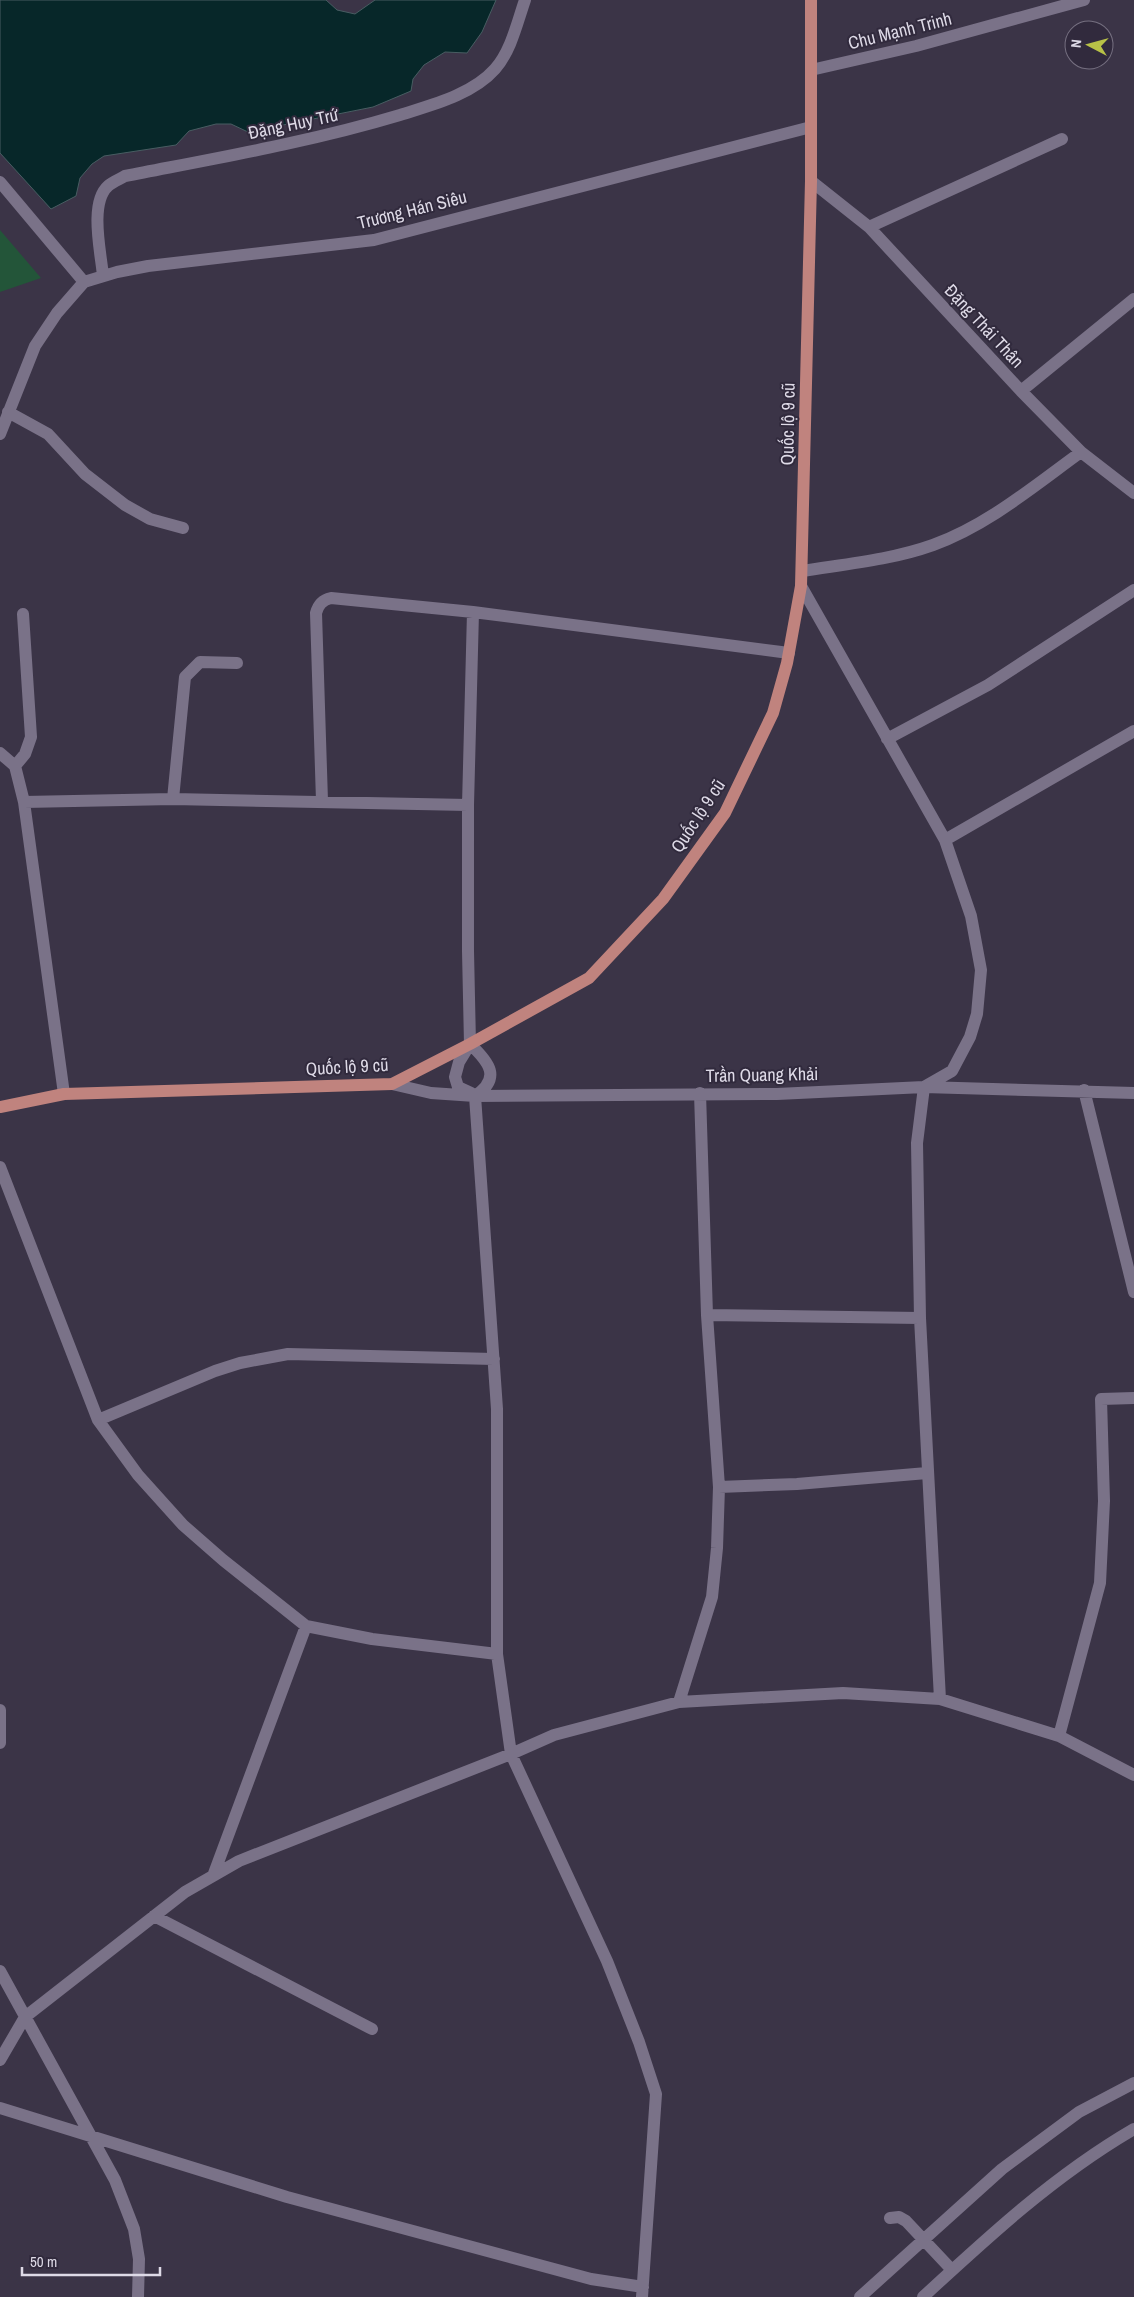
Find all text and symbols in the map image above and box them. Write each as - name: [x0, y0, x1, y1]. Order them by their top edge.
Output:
- street label: Chu Mạnh Trinh: [845, 6, 954, 55]
- north arrow: [1064, 20, 1114, 70]
- text: N: [1067, 39, 1085, 49]
- street label: Đặng Huy Trứ: [246, 102, 341, 145]
- street label: Trương Hán Siêu: [355, 184, 469, 235]
- street label: Đặng Thái Thân: [939, 278, 1030, 373]
- street label: Quốc lộ 9 cũ: [774, 382, 801, 466]
- street label: Quốc lộ 9 cũ: [665, 774, 731, 857]
- street label: Quốc lộ 9 cũ: [305, 1052, 389, 1081]
- street label: Trần Quang Khải: [705, 1061, 819, 1088]
- scale bar: [22, 2244, 160, 2276]
- text: 50 m: [30, 2251, 57, 2272]

